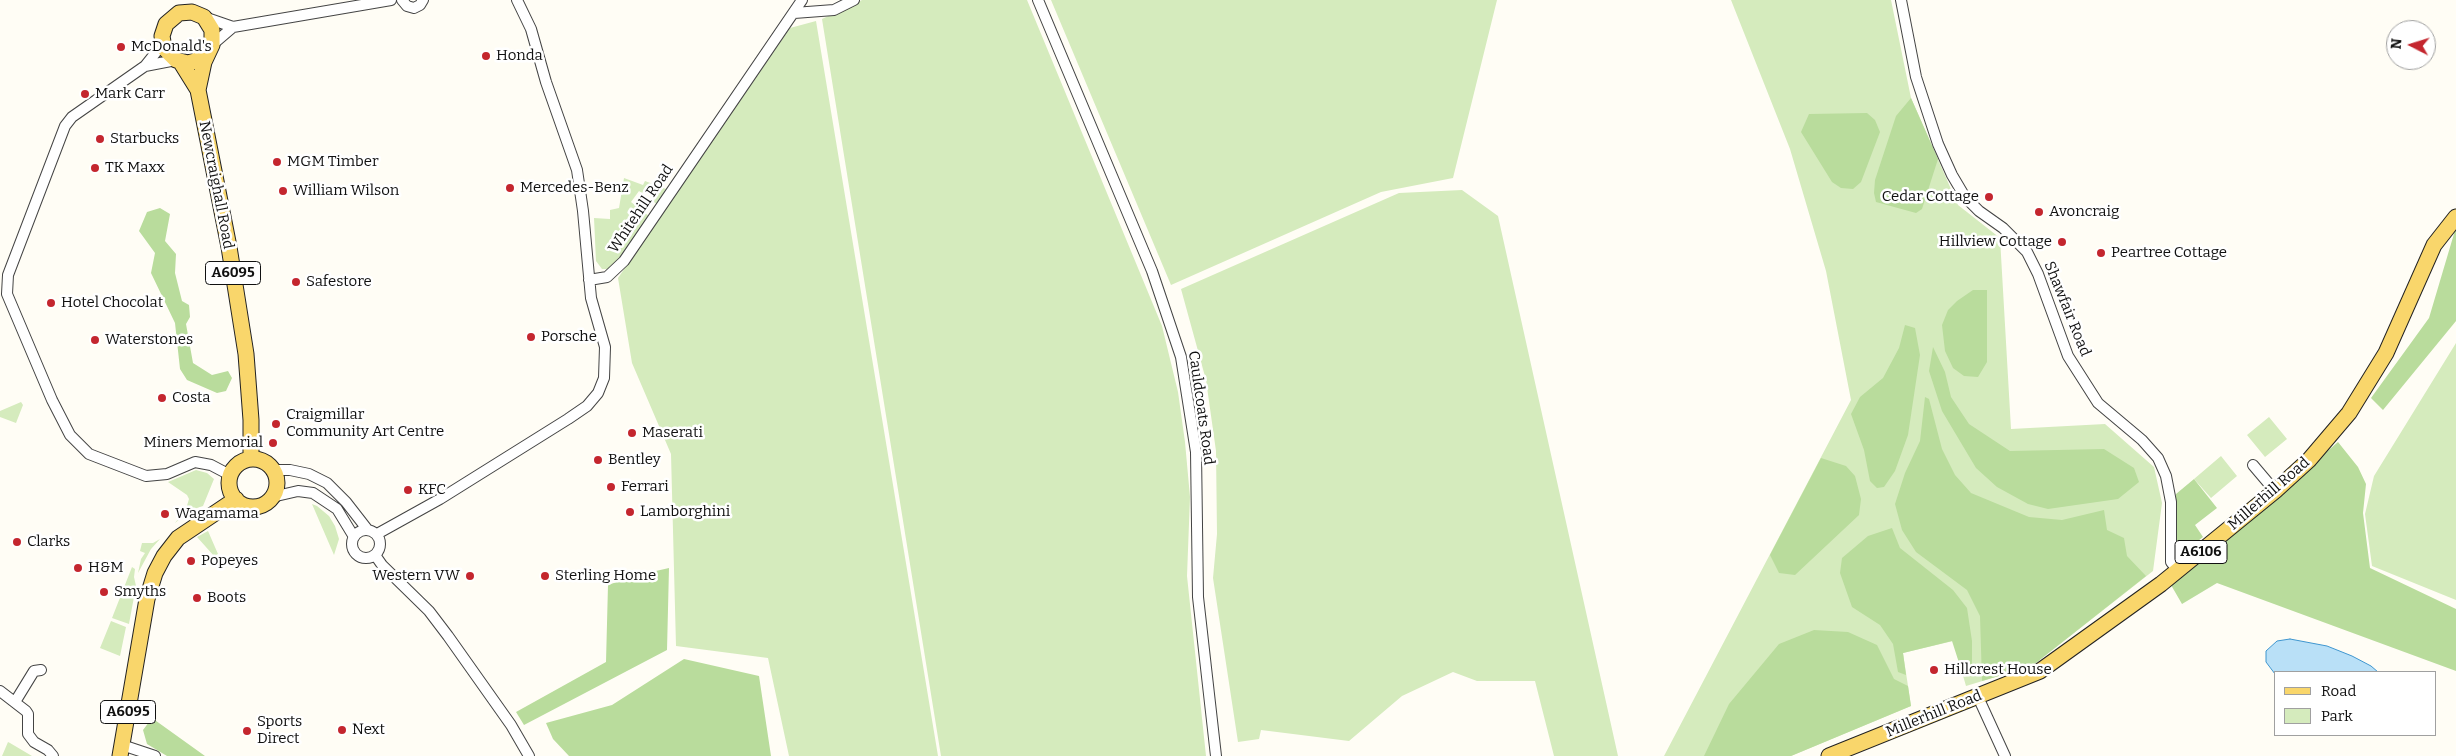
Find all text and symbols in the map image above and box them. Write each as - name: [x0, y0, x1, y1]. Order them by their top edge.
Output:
- north arrow: [2386, 20, 2436, 70]
- place label: McDonald's: [131, 38, 212, 56]
- text: N: [2388, 38, 2405, 50]
- marker: McDonald's: [115, 41, 127, 53]
- place label: Honda: [496, 47, 543, 65]
- marker: Honda: [480, 50, 492, 62]
- place label: Mark Carr: [95, 85, 165, 103]
- marker: Mark Carr: [79, 88, 91, 100]
- street label: Newcraighall Road: [195, 119, 237, 251]
- place label: Starbucks: [110, 130, 179, 148]
- marker: Starbucks: [94, 133, 106, 145]
- place label: MGM Timber: [287, 153, 379, 171]
- marker: MGM Timber: [271, 156, 283, 168]
- place label: TK Maxx: [105, 159, 165, 177]
- street label: Whitehill Road: [605, 161, 677, 257]
- marker: TK Maxx: [89, 162, 101, 174]
- place label: Mercedes-Benz: [520, 179, 629, 197]
- place label: William Wilson: [293, 182, 399, 200]
- marker: Mercedes-Benz: [504, 182, 516, 194]
- marker: William Wilson: [277, 185, 289, 197]
- place label: Cedar Cottage: [1882, 188, 1979, 206]
- marker: Cedar Cottage: [1983, 191, 1995, 203]
- place label: Avoncraig: [2049, 203, 2119, 221]
- marker: Avoncraig: [2033, 206, 2045, 218]
- place label: Hillview Cottage: [1939, 233, 2052, 251]
- marker: Hillview Cottage: [2056, 236, 2068, 248]
- place label: Peartree Cottage: [2111, 244, 2227, 262]
- marker: Peartree Cottage: [2095, 247, 2107, 259]
- street label: Shawfair Road: [2040, 259, 2094, 359]
- road number: A6095: [206, 262, 260, 284]
- place label: Safestore: [306, 273, 372, 291]
- marker: Safestore: [290, 276, 302, 288]
- place label: Hotel Chocolat: [61, 294, 163, 312]
- marker: Hotel Chocolat: [45, 297, 57, 309]
- place label: Porsche: [541, 328, 597, 346]
- place label: Waterstones: [105, 331, 193, 349]
- marker: Porsche: [525, 331, 537, 343]
- marker: Waterstones: [89, 334, 101, 346]
- street label: Cauldcoats Road: [1184, 350, 1218, 466]
- place label: Costa: [172, 389, 211, 407]
- marker: Costa: [156, 392, 168, 404]
- place label: Craigmillar Community Art Centre: [286, 406, 444, 441]
- marker: Craigmillar Community Art Centre: [270, 418, 282, 430]
- place label: Maserati: [642, 424, 703, 442]
- marker: Maserati: [626, 427, 638, 439]
- place label: Miners Memorial: [143, 434, 263, 452]
- marker: Miners Memorial: [267, 437, 279, 449]
- place label: Bentley: [608, 451, 661, 469]
- marker: Bentley: [592, 454, 604, 466]
- street label: Millerhill Road: [2225, 454, 2313, 534]
- place label: Ferrari: [621, 478, 669, 496]
- place label: KFC: [418, 481, 446, 499]
- marker: Ferrari: [605, 481, 617, 493]
- marker: KFC: [402, 484, 414, 496]
- place label: Lamborghini: [640, 503, 730, 521]
- place label: Wagamama: [175, 505, 259, 523]
- marker: Lamborghini: [624, 506, 636, 518]
- marker: Wagamama: [159, 508, 171, 520]
- place label: Clarks: [27, 533, 70, 551]
- marker: Clarks: [11, 536, 23, 548]
- road number: A6106: [2175, 540, 2227, 564]
- place label: Popeyes: [201, 552, 258, 570]
- marker: Popeyes: [185, 555, 197, 567]
- place label: H&M: [88, 559, 124, 577]
- marker: H&M: [72, 562, 84, 574]
- place label: Western VW: [372, 567, 460, 585]
- place label: Sterling Home: [555, 567, 656, 585]
- marker: Western VW: [464, 570, 476, 582]
- marker: Sterling Home: [539, 570, 551, 582]
- place label: Smyths: [114, 583, 166, 601]
- marker: Smyths: [98, 586, 110, 598]
- place label: Boots: [207, 589, 246, 607]
- marker: Boots: [191, 592, 203, 604]
- place label: Hillcrest House: [1944, 661, 2052, 679]
- marker: Hillcrest House: [1928, 664, 1940, 676]
- legend: [2274, 671, 2436, 736]
- text: Road: [2321, 682, 2356, 700]
- street label: Millerhill Road: [1883, 687, 1985, 741]
- road number: A6095: [100, 700, 156, 724]
- text: Park: [2321, 707, 2353, 725]
- place label: Sports Direct: [257, 713, 302, 748]
- place label: Next: [352, 721, 385, 739]
- marker: Next: [336, 724, 348, 736]
- marker: Sports Direct: [241, 725, 253, 737]

